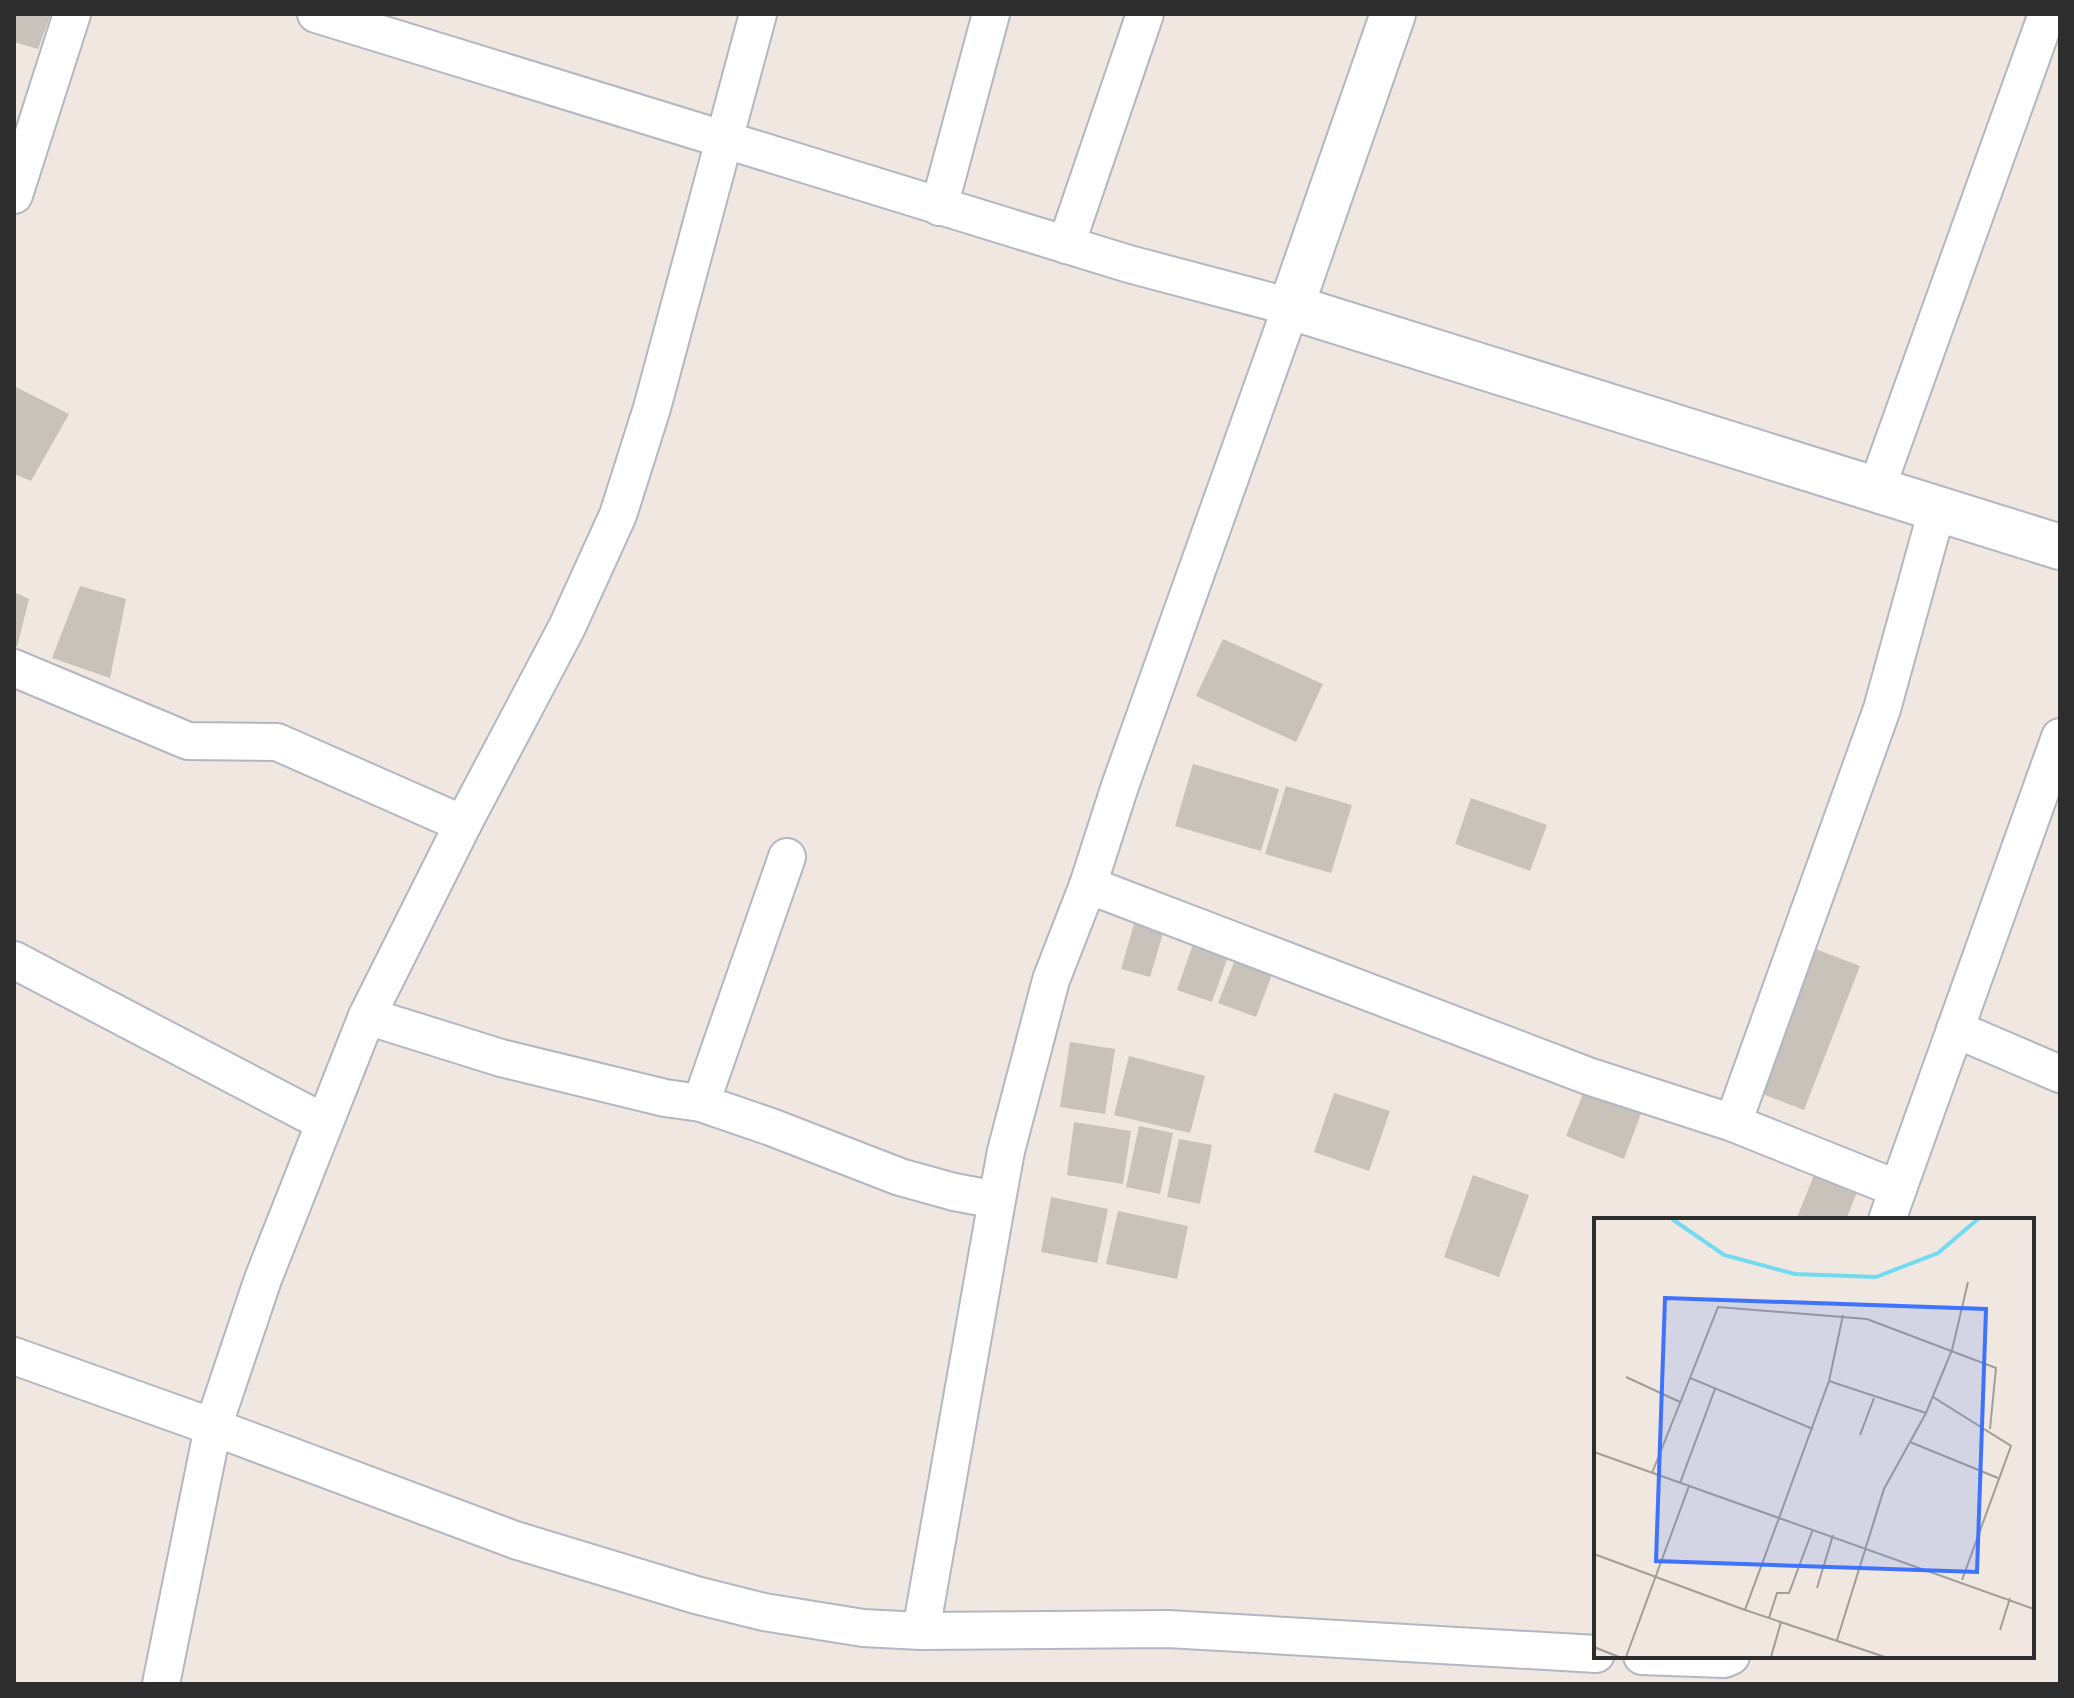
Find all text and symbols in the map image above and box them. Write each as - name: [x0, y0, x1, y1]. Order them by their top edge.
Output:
- inset map: [1594, 1218, 2034, 1658]

